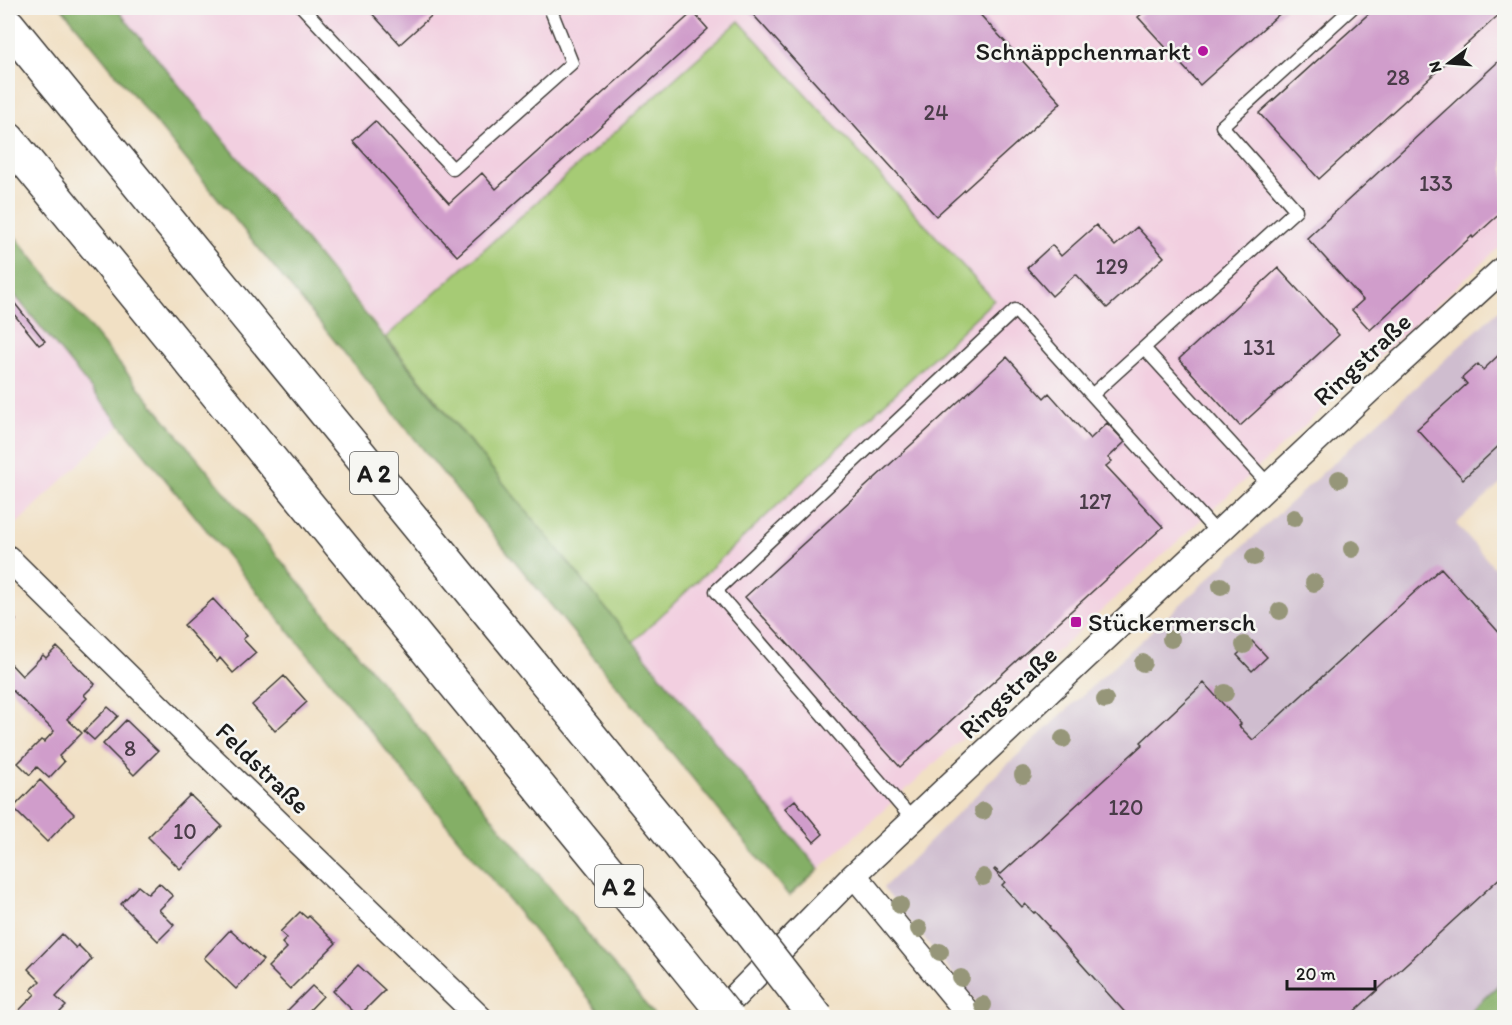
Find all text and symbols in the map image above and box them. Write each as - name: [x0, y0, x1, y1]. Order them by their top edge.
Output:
- north arrow: [1419, 33, 1479, 93]
- place label: Schnäppchenmarkt: [976, 35, 1191, 67]
- marker: Schnäppchenmarkt: [1196, 44, 1210, 58]
- text: N: [1424, 59, 1446, 75]
- house number: 28: [1386, 64, 1410, 91]
- house number: 24: [924, 99, 948, 126]
- house number: 133: [1419, 170, 1453, 197]
- house number: 129: [1095, 253, 1129, 280]
- street label: Ringstraße: [1306, 305, 1418, 413]
- house number: 131: [1243, 334, 1275, 361]
- road number: A 2: [350, 452, 398, 494]
- house number: 127: [1079, 488, 1111, 515]
- place label: Stückermersch: [1088, 606, 1256, 638]
- marker: Stückermersch: [1069, 615, 1083, 629]
- street label: Ringstraße: [952, 638, 1064, 746]
- street label: Feldstraße: [209, 715, 317, 821]
- house number: 8: [124, 735, 136, 762]
- house number: 120: [1108, 794, 1144, 821]
- house number: 10: [173, 818, 197, 845]
- road number: A 2: [595, 865, 643, 907]
- scale bar: [1287, 953, 1376, 991]
- text: 20 m: [1296, 963, 1336, 985]

